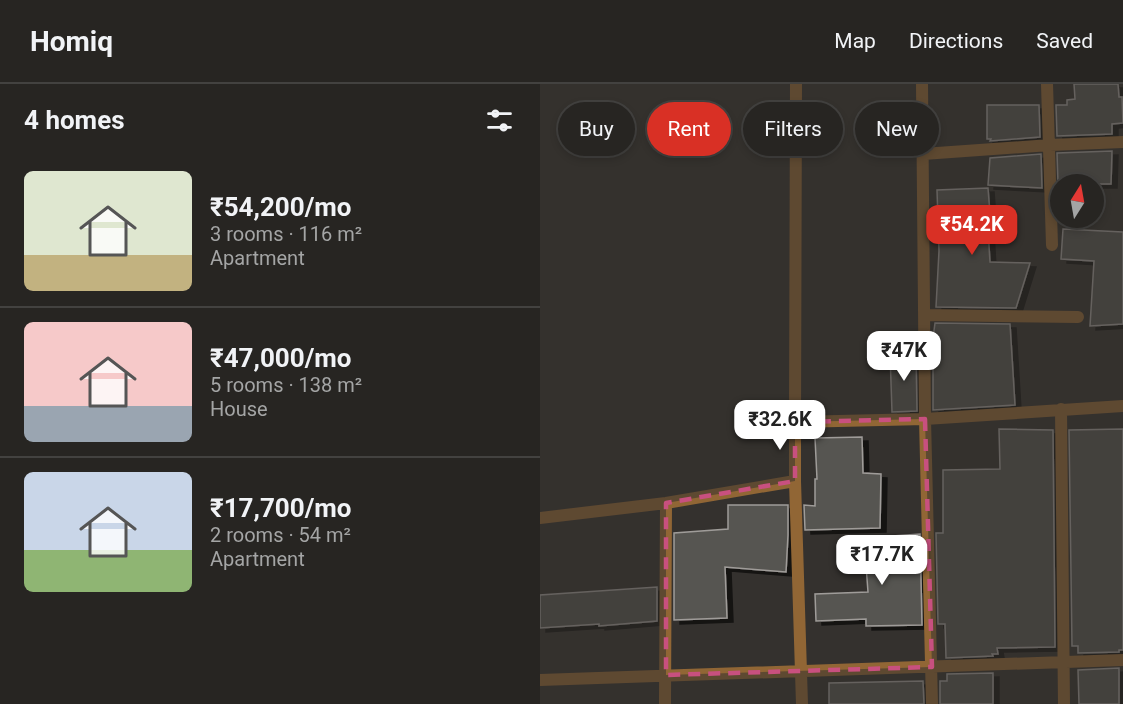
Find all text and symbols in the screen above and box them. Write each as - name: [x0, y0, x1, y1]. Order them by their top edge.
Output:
- text: Homiq: [30, 25, 113, 58]
- text: Map: [834, 29, 876, 53]
- text: Directions: [909, 29, 1003, 53]
- text: Saved: [1036, 29, 1093, 53]
- chip: Buy: [558, 102, 635, 156]
- chip: Rent: [647, 102, 731, 156]
- chip: Filters: [743, 102, 843, 156]
- chip: New: [855, 102, 939, 156]
- icon: filters: [483, 104, 516, 137]
- text: 4 homes: [24, 105, 125, 135]
- north arrow: [1050, 174, 1104, 228]
- map controls: [1050, 174, 1104, 228]
- text: ₹54,200/mo: [210, 192, 352, 222]
- icon: home: [72, 195, 144, 267]
- pin: ₹54.2K: [923, 205, 1021, 256]
- text: ₹54.2K: [940, 212, 1004, 236]
- text: 3 rooms · 116 m²: [210, 222, 362, 246]
- text: Apartment: [210, 246, 305, 270]
- pin: ₹47K: [868, 331, 940, 382]
- text: ₹47K: [881, 338, 927, 362]
- text: ₹47,000/mo: [210, 343, 352, 373]
- icon: home: [72, 346, 144, 418]
- text: 5 rooms · 138 m²: [210, 373, 362, 397]
- text: House: [210, 397, 268, 421]
- pin: ₹32.6K: [731, 400, 829, 451]
- text: ₹32.6K: [748, 407, 812, 431]
- text: ₹17,700/mo: [210, 493, 352, 523]
- icon: home: [72, 496, 144, 568]
- text: 2 rooms · 54 m²: [210, 523, 351, 547]
- pin: ₹17.7K: [833, 535, 931, 586]
- text: ₹17.7K: [850, 542, 914, 566]
- text: Apartment: [210, 547, 305, 571]

